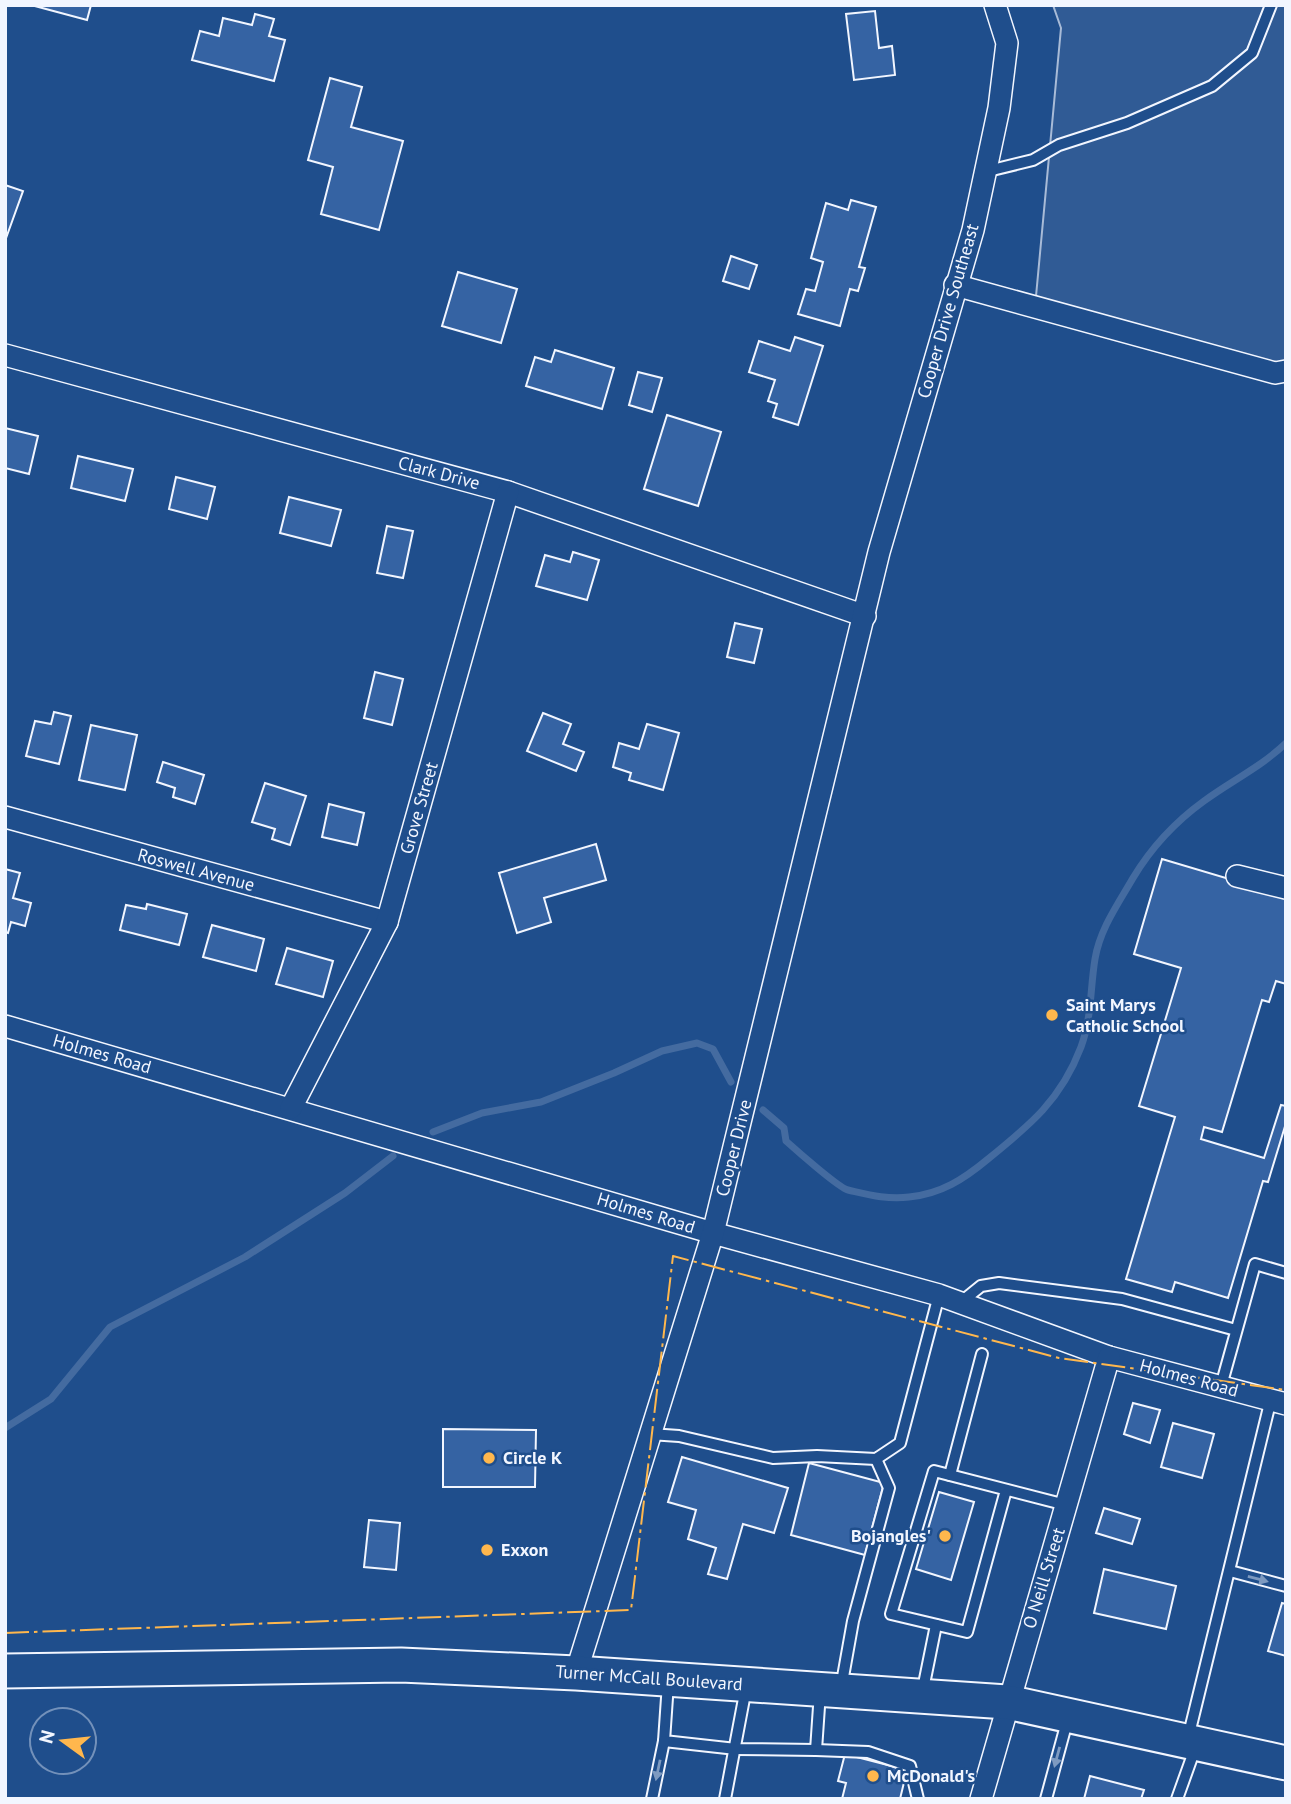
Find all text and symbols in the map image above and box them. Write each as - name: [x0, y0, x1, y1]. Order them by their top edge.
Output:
- street label: Cooper Drive Southeast: [912, 221, 983, 401]
- street label: Clark Drive: [396, 451, 483, 494]
- street label: Grove Street: [394, 759, 443, 857]
- street label: Roswell Avenue: [135, 843, 257, 896]
- place label: Saint Marys Catholic School: [1066, 993, 1185, 1037]
- marker: Saint Marys Catholic School: [1044, 1007, 1060, 1023]
- street label: Holmes Road: [50, 1029, 154, 1079]
- street label: Cooper Drive: [710, 1097, 757, 1199]
- street label: Holmes Road: [594, 1187, 698, 1238]
- street label: Holmes Road: [1137, 1353, 1241, 1402]
- place label: Circle K: [503, 1446, 562, 1469]
- marker: Circle K: [481, 1450, 497, 1466]
- place label: Bojangles': [851, 1524, 931, 1547]
- street label: O Neill Street: [1017, 1525, 1070, 1631]
- marker: Bojangles': [937, 1528, 953, 1544]
- place label: Exxon: [501, 1538, 548, 1561]
- marker: Exxon: [479, 1542, 495, 1558]
- one-way arrow: [1247, 1574, 1269, 1585]
- street label: Turner McCall Boulevard: [555, 1659, 743, 1696]
- north arrow: [28, 1706, 98, 1776]
- text: N: [33, 1727, 60, 1746]
- one-way arrow: [1052, 1747, 1062, 1768]
- one-way arrow: [652, 1759, 663, 1781]
- place label: McDonald's: [887, 1764, 975, 1787]
- marker: McDonald's: [865, 1768, 881, 1784]

